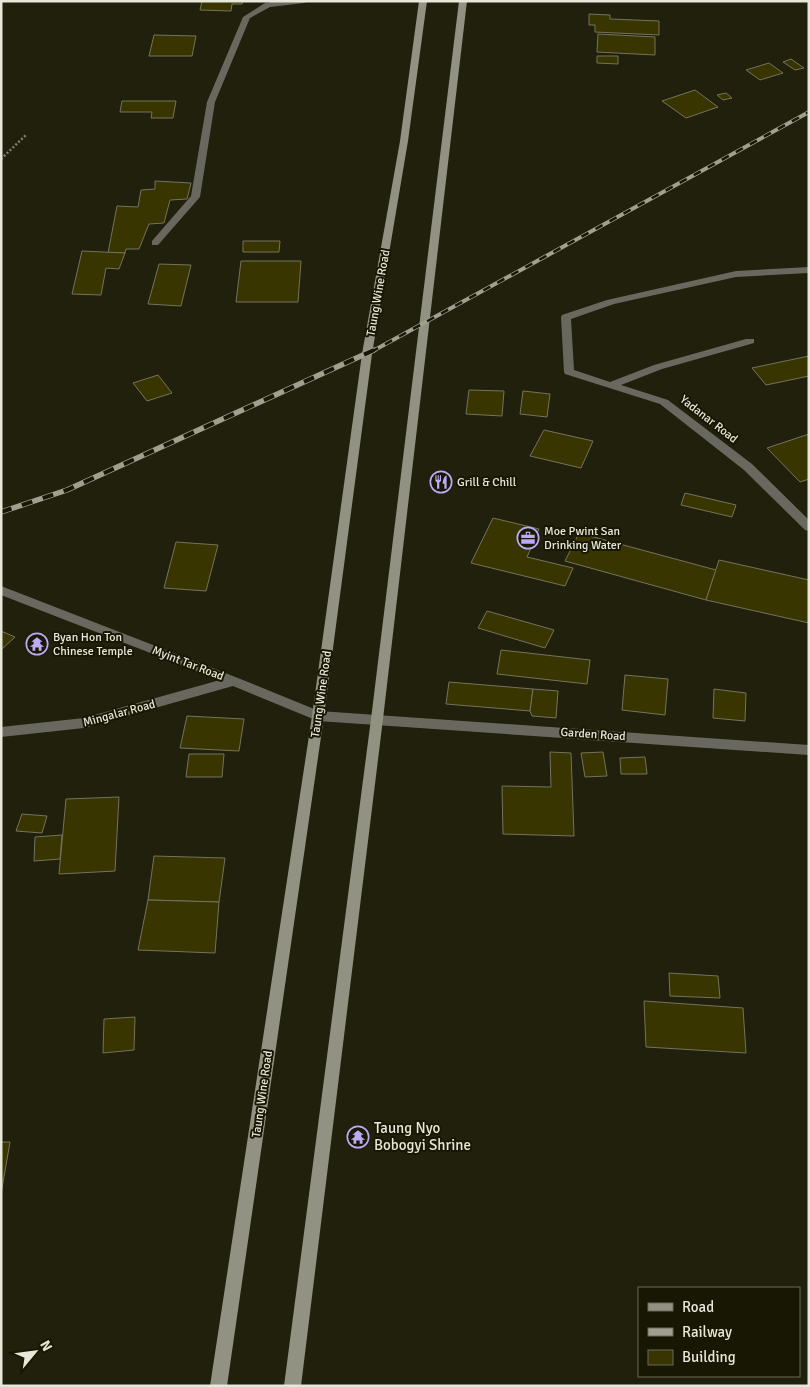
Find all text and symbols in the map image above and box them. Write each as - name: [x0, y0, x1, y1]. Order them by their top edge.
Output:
- street label: Taung Wine Road: [364, 249, 393, 337]
- street label: Yadanar Road: [677, 392, 741, 447]
- restaurant icon: Grill & Chill: [429, 470, 453, 494]
- place label: Grill & Chill: [457, 475, 517, 490]
- place label: Moe Pwint San Drinking Water: [544, 524, 622, 553]
- office icon: Moe Pwint San Drinking Water: [516, 526, 540, 550]
- place label: Byan Hon Ton Chinese Temple: [53, 630, 133, 659]
- temple icon: Byan Hon Ton Chinese Temple: [25, 632, 49, 656]
- street label: Myint Tar Road: [150, 643, 226, 684]
- street label: Taung Wine Road: [308, 650, 335, 738]
- street label: Mingalar Road: [81, 697, 157, 730]
- street label: Garden Road: [560, 725, 626, 744]
- street label: Taung Wine Road: [249, 1050, 276, 1138]
- place label: Taung Nyo Bobogyi Shrine: [374, 1119, 471, 1154]
- temple icon: Taung Nyo Bobogyi Shrine: [346, 1125, 370, 1149]
- legend: [638, 1287, 800, 1377]
- text: Road: [682, 1298, 714, 1316]
- text: Railway: [682, 1323, 732, 1341]
- north arrow: [10, 1327, 60, 1377]
- text: N: [36, 1338, 56, 1354]
- text: Building: [682, 1348, 736, 1366]

